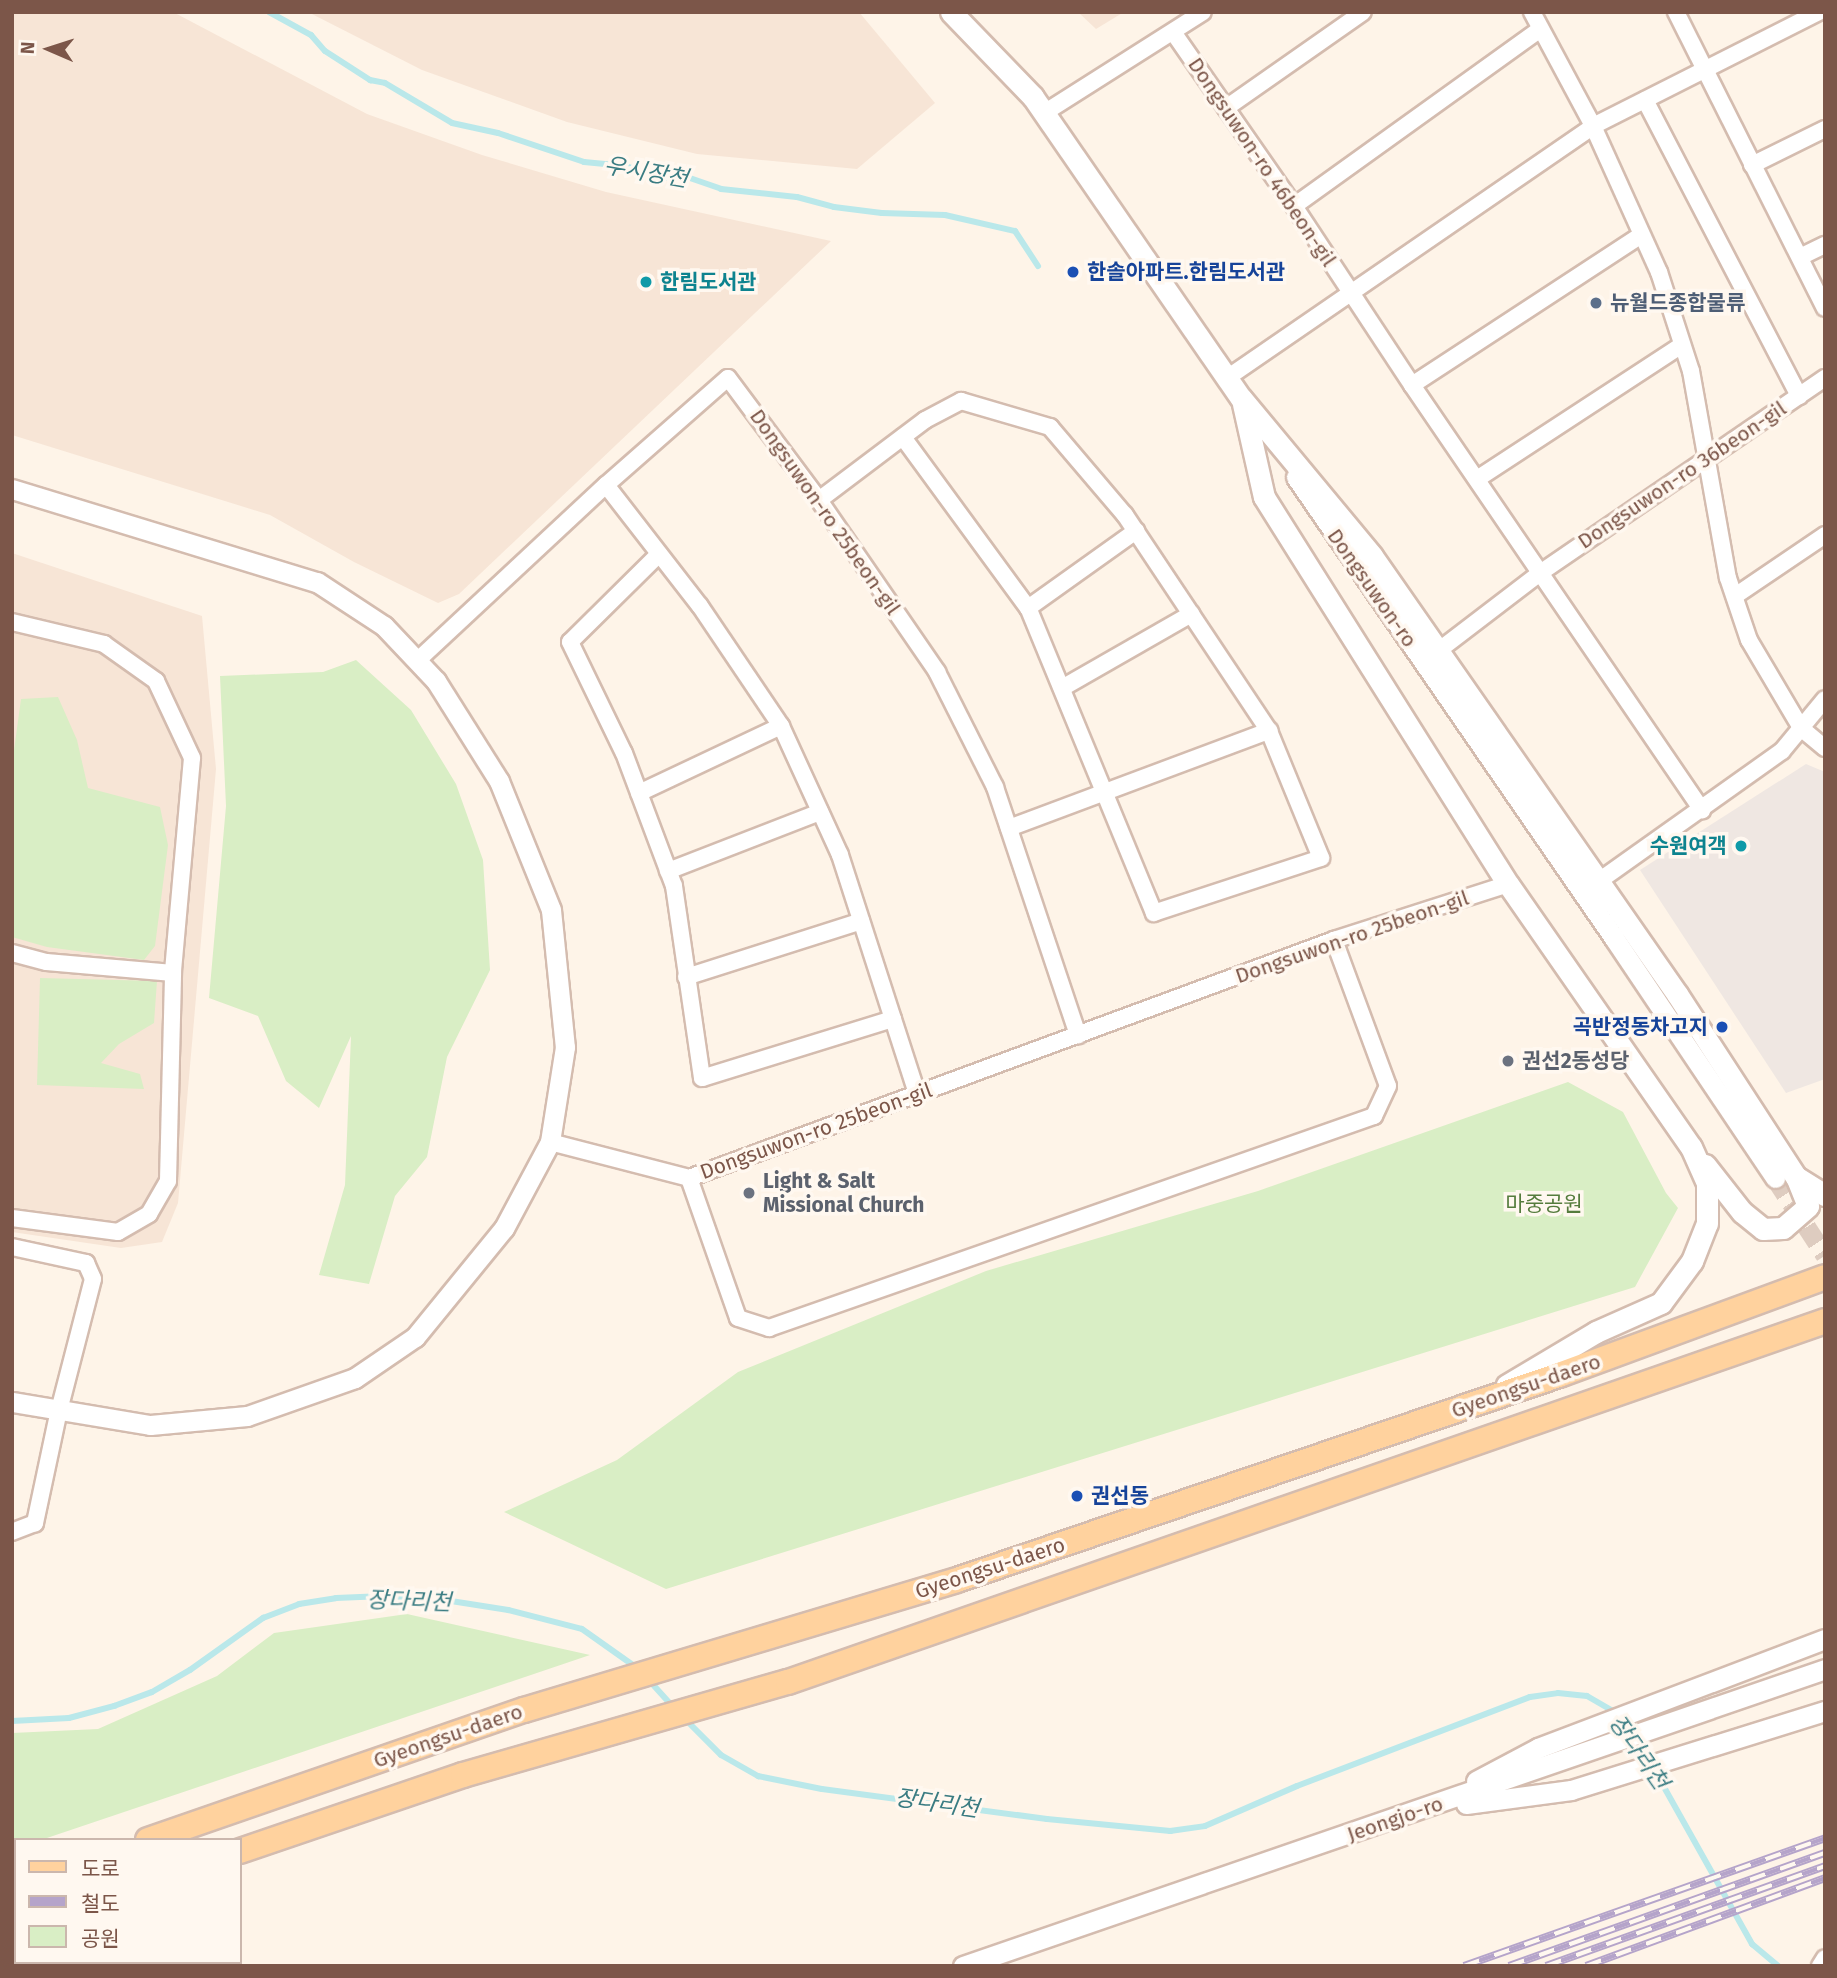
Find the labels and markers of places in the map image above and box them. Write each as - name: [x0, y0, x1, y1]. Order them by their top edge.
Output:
- place label: 한솔아파트.한림도서관: [1087, 259, 1285, 285]
- marker: 한솔아파트.한림도서관: [1065, 264, 1081, 280]
- place label: 한림도서관: [660, 269, 757, 295]
- marker: 한림도서관: [638, 274, 654, 290]
- place label: 뉴월드종합물류: [1610, 290, 1745, 316]
- marker: 뉴월드종합물류: [1588, 295, 1604, 311]
- place label: 수원여객: [1650, 833, 1727, 859]
- marker: 수원여객: [1733, 838, 1749, 854]
- place label: 곡반정동차고지: [1573, 1014, 1708, 1040]
- marker: 곡반정동차고지: [1714, 1019, 1730, 1035]
- place label: 권선2동성당: [1522, 1048, 1629, 1074]
- marker: 권선2동성당: [1500, 1053, 1516, 1069]
- place label: Light & Salt Missional Church: [763, 1168, 924, 1218]
- marker: Light & Salt Missional Church: [741, 1185, 757, 1201]
- place label: 권선동: [1091, 1483, 1149, 1509]
- marker: 권선동: [1069, 1488, 1085, 1504]

